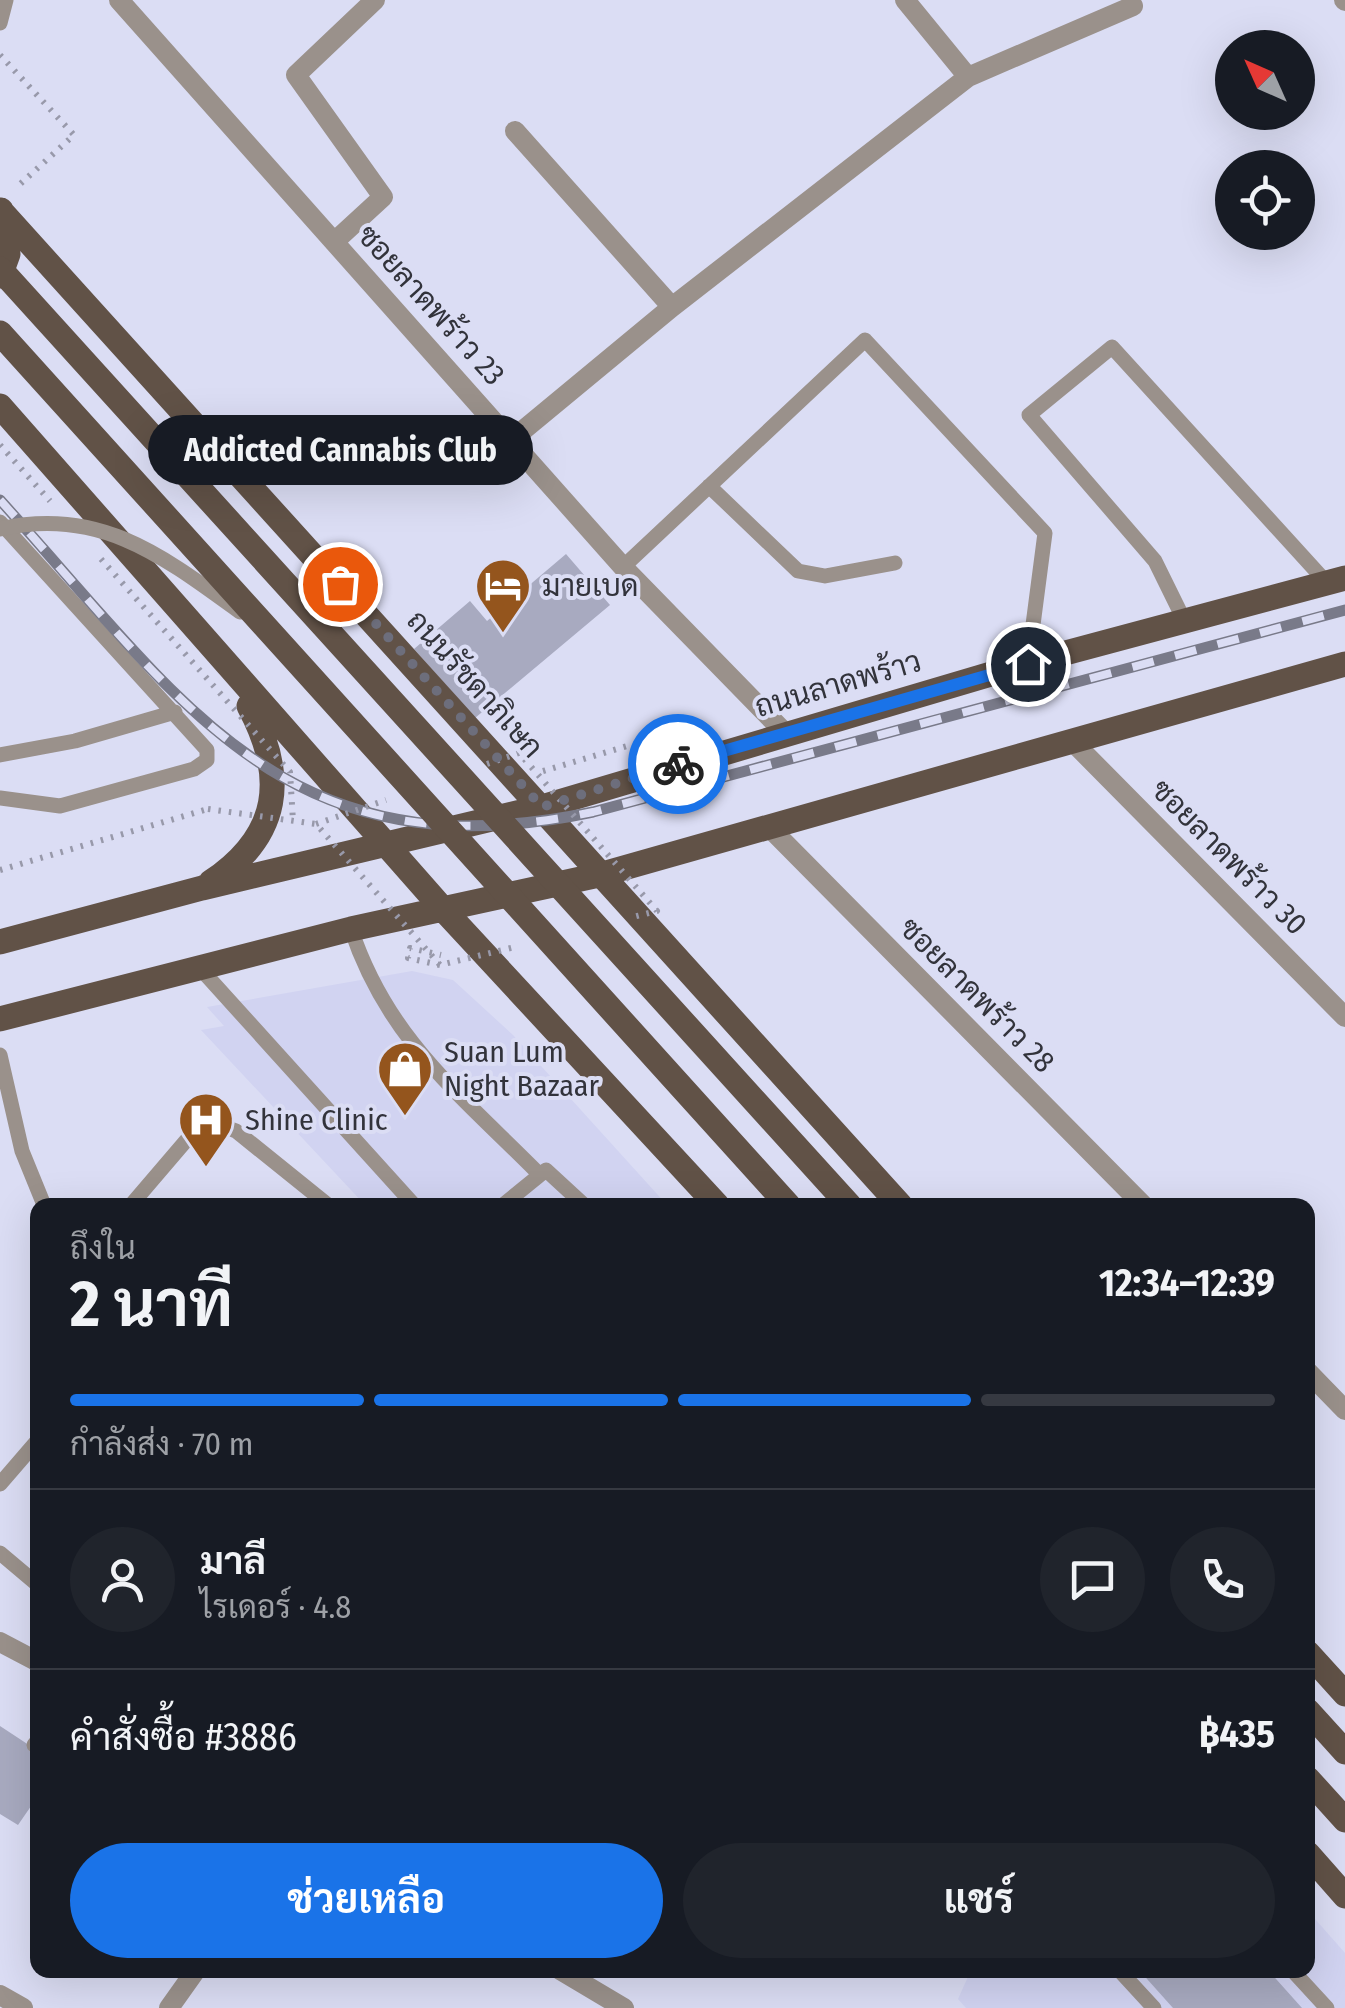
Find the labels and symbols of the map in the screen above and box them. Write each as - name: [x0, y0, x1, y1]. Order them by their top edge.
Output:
- north arrow: [1215, 30, 1315, 130]
- street label: ซอยลาดพร้าว 23: [350, 216, 514, 392]
- callout: Addicted Cannabis Club: [148, 414, 532, 484]
- pin: [298, 542, 383, 627]
- hotel icon: มายเบด: [473, 556, 533, 635]
- place label: มายเบด: [542, 568, 639, 604]
- street label: ถนนรัชดาภิเษก: [399, 602, 551, 765]
- pin: [986, 622, 1071, 707]
- street label: ถนนลาดพร้าว: [750, 640, 925, 725]
- courier: [628, 714, 728, 814]
- street label: ซอยลาดพร้าว 30: [1144, 770, 1316, 942]
- street label: ซอยลาดพร้าว 28: [892, 908, 1064, 1080]
- place label: Suan Lum Night Bazaar: [444, 1034, 599, 1104]
- shop icon: Suan Lum Night Bazaar: [375, 1039, 435, 1118]
- hospital icon: Shine Clinic: [176, 1090, 236, 1169]
- place label: Shine Clinic: [245, 1102, 388, 1138]

